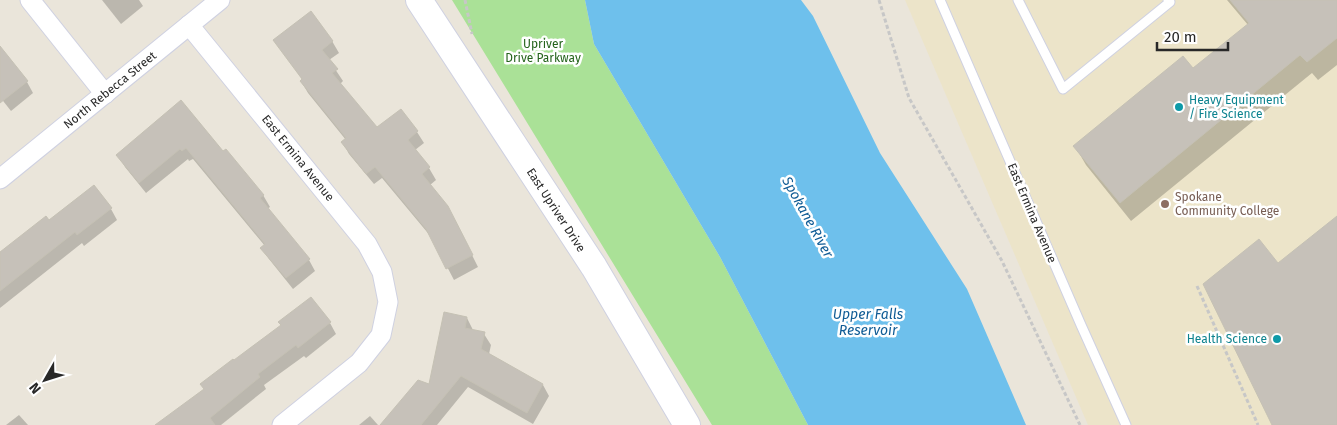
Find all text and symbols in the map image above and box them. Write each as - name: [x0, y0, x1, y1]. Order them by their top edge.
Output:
- scale bar: [1157, 20, 1228, 52]
- text: 20 m: [1164, 28, 1197, 46]
- park label: Upriver Drive Parkway: [505, 37, 581, 65]
- street label: North Rebecca Street: [61, 48, 160, 132]
- place label: Heavy Equipment / Fire Science: [1189, 93, 1285, 121]
- marker: Heavy Equipment / Fire Science: [1173, 101, 1185, 113]
- street label: East Ermina Avenue: [259, 112, 337, 204]
- street label: East Ermina Avenue: [1005, 161, 1059, 265]
- street label: East Upriver Drive: [524, 165, 588, 255]
- water label: Spokane River: [778, 173, 837, 261]
- place label: Spokane Community College: [1175, 190, 1279, 218]
- marker: Spokane Community College: [1159, 198, 1171, 210]
- water label: Upper Falls Reservoir: [833, 306, 904, 339]
- place label: Health Science: [1187, 332, 1267, 346]
- marker: Health Science: [1271, 333, 1283, 345]
- north arrow: [20, 355, 70, 405]
- text: N: [26, 379, 45, 397]

